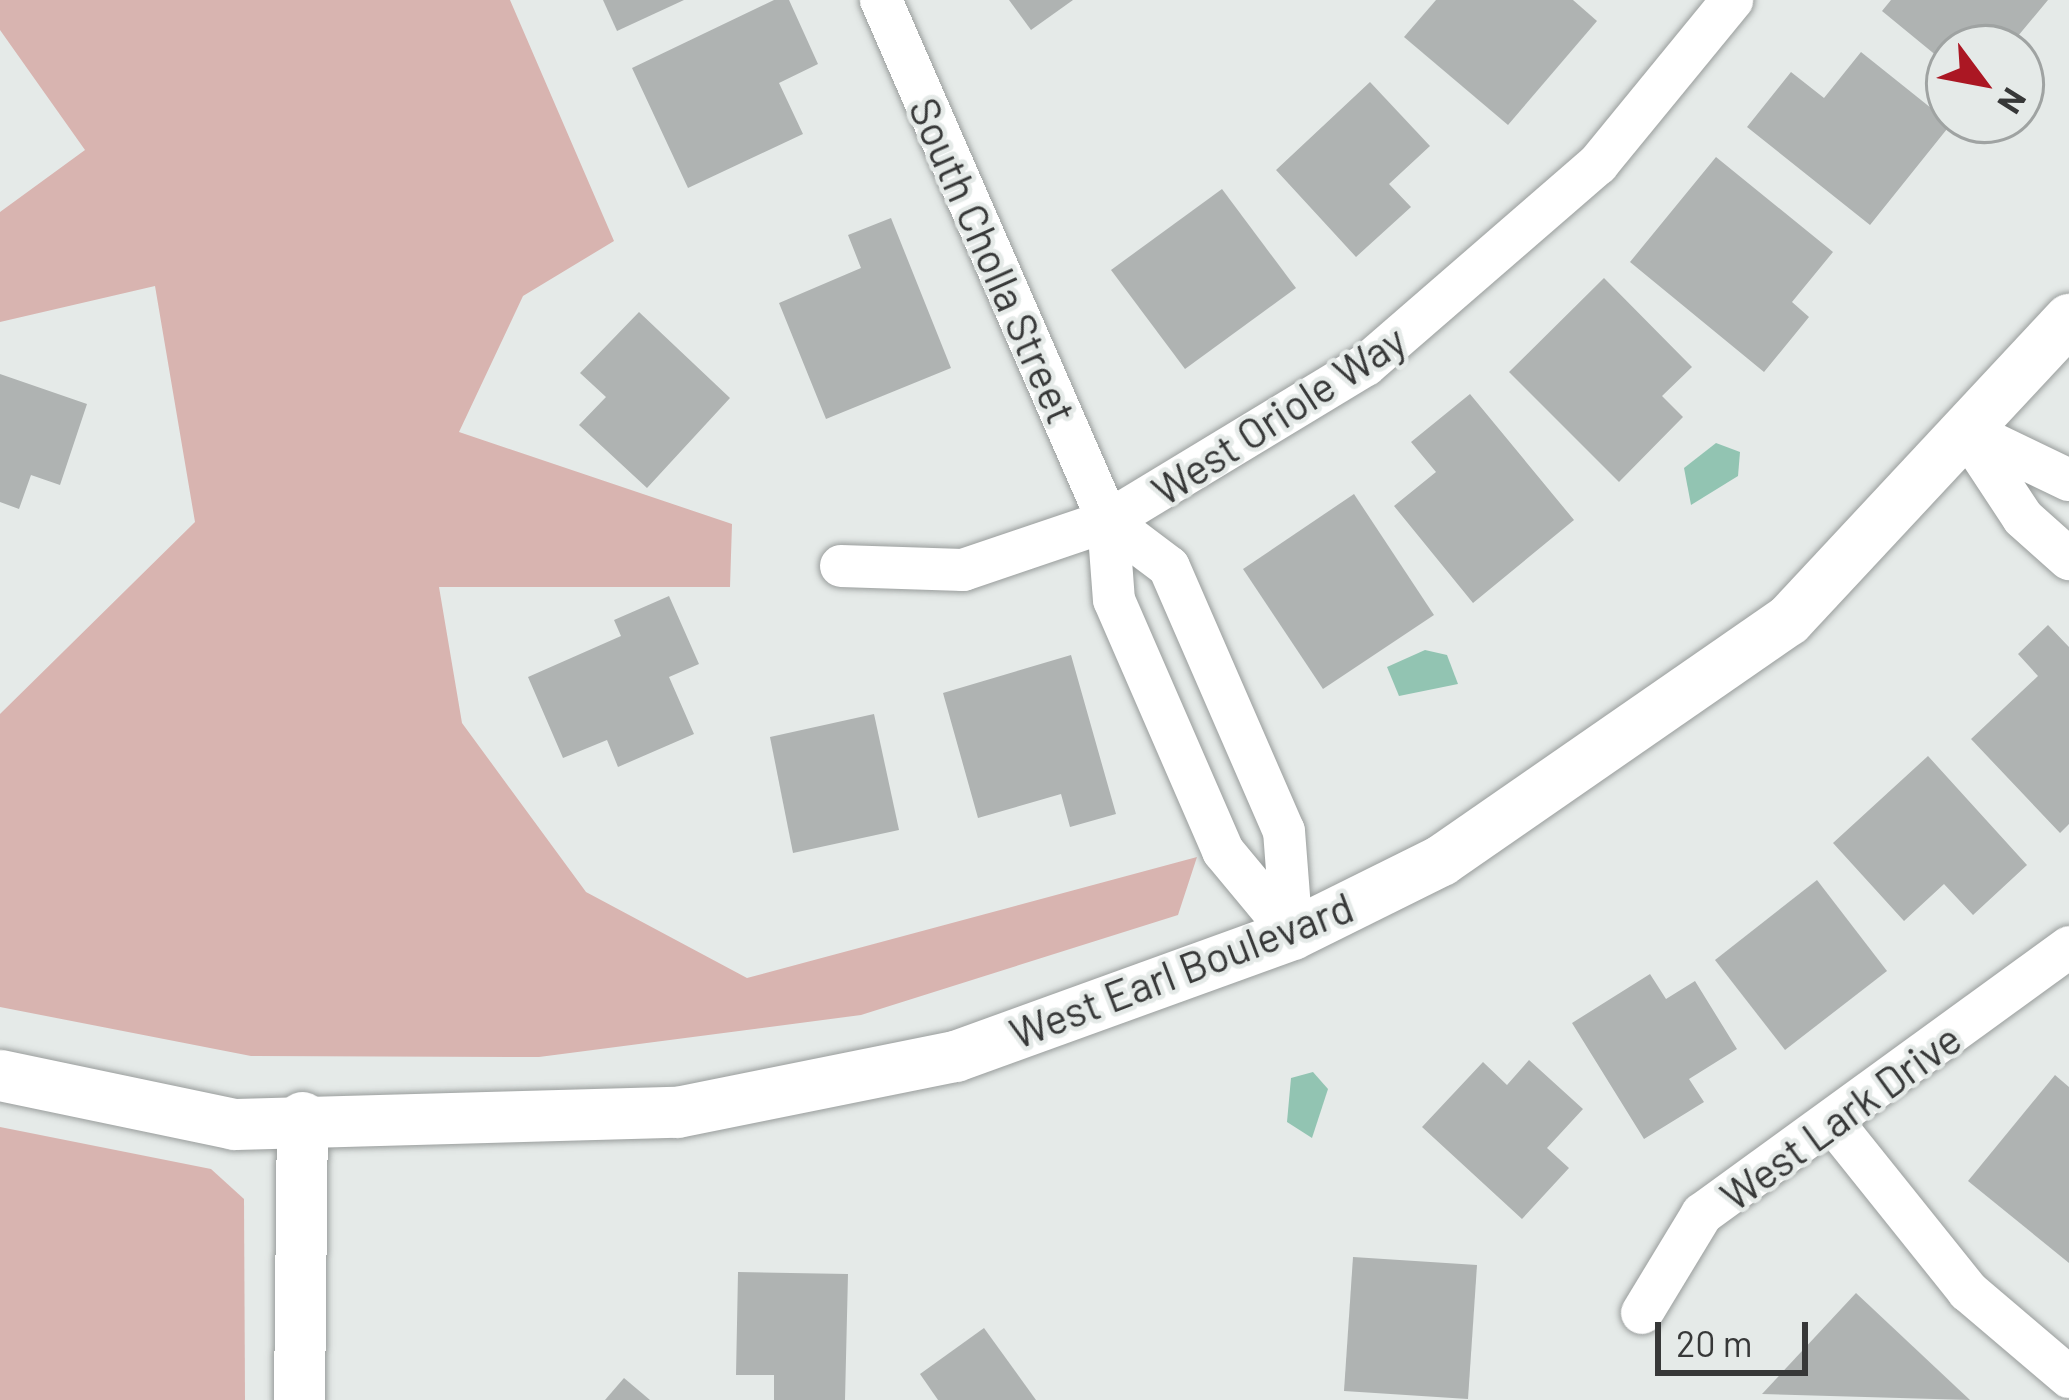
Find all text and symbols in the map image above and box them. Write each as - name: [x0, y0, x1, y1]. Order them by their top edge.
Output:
- north arrow: [1925, 24, 2045, 144]
- text: N: [1990, 82, 2036, 121]
- street label: South Cholla Street: [900, 90, 1088, 430]
- street label: West Oriole Way: [1142, 313, 1414, 515]
- street label: West Earl Boulevard: [1002, 880, 1360, 1058]
- street label: West Lark Drive: [1710, 1012, 1970, 1220]
- scale bar: [1661, 1298, 1814, 1372]
- text: 20 m: [1676, 1321, 1753, 1364]

